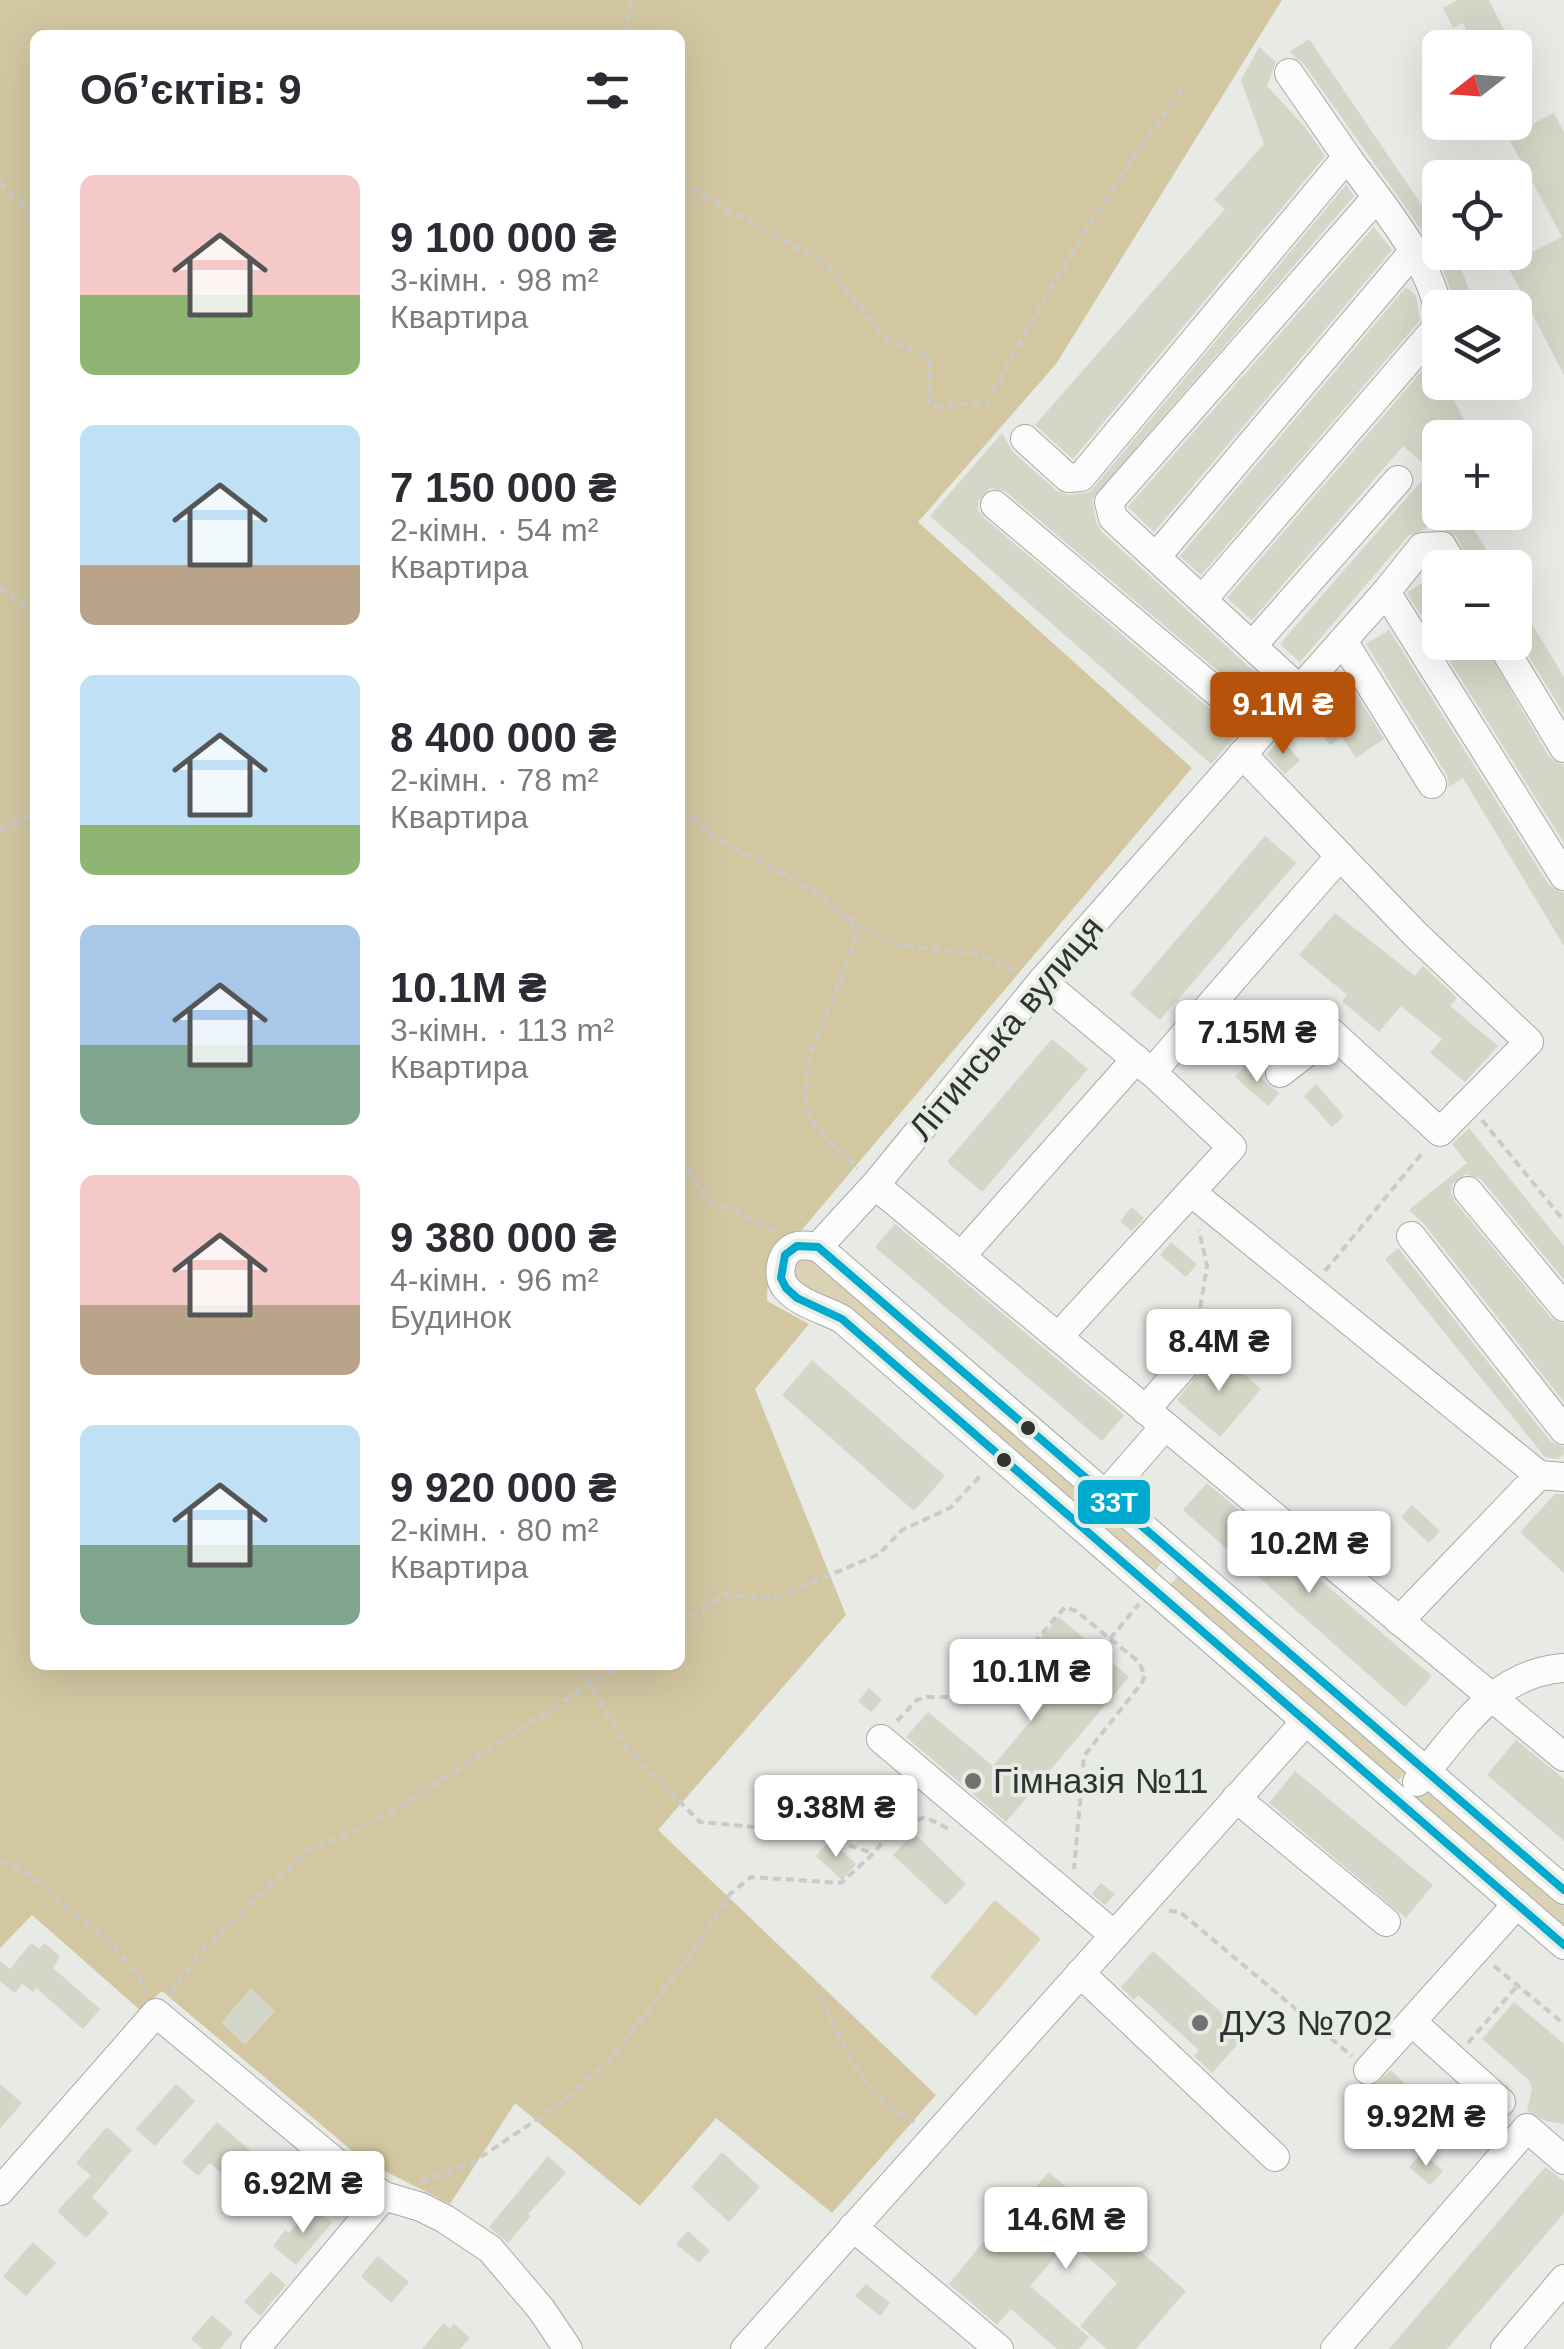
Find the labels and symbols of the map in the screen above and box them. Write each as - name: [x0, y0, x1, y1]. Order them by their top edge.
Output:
- north arrow: [1422, 30, 1532, 140]
- pin: 9.1M ₴: [1202, 672, 1364, 757]
- street label: Літинська вулиця: [901, 908, 1111, 1148]
- pin: 7.15M ₴: [1165, 1000, 1349, 1085]
- pin: 8.4M ₴: [1138, 1309, 1300, 1394]
- unlabelled marker: [1018, 1418, 1038, 1438]
- unlabelled marker: [994, 1450, 1014, 1470]
- line badge: 33T: [1076, 1478, 1152, 1526]
- text: 33T: [1090, 1487, 1138, 1518]
- pin: 10.2M ₴: [1217, 1511, 1401, 1596]
- pin: 10.1M ₴: [939, 1639, 1123, 1724]
- place label: Гімназія №11: [993, 1761, 1209, 1800]
- marker: Гімназія №11: [962, 1770, 984, 1792]
- pin: 9.38M ₴: [744, 1775, 928, 1860]
- place label: ДУЗ №702: [1220, 2003, 1392, 2042]
- marker: ДУЗ №702: [1189, 2012, 1211, 2034]
- pin: 9.92M ₴: [1334, 2084, 1518, 2169]
- pin: 6.92M ₴: [211, 2151, 395, 2236]
- pin: 14.6M ₴: [974, 2187, 1158, 2272]

